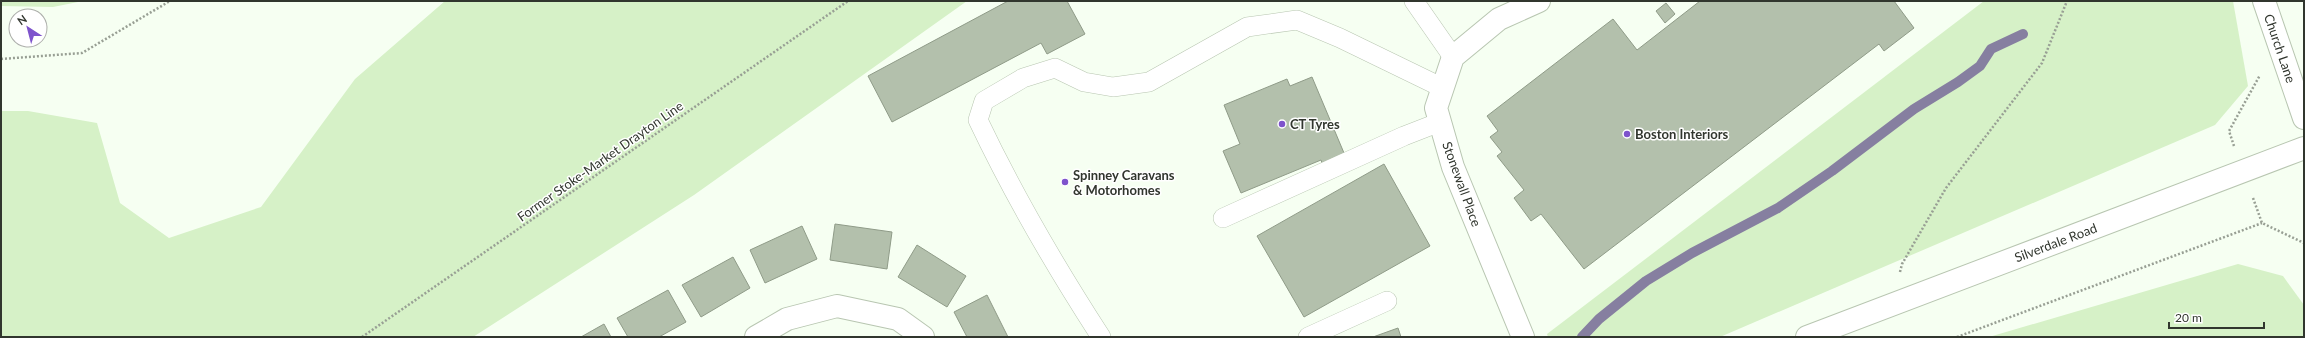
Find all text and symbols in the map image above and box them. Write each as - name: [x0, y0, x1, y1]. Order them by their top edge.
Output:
- north arrow: [8, 8, 48, 48]
- text: N: [15, 12, 29, 27]
- street label: Church Lane: [2261, 12, 2299, 85]
- street label: Former Stoke-Market Drayton Line: [514, 97, 686, 225]
- place label: CT Tyres: [1290, 116, 1340, 132]
- marker: CT Tyres: [1277, 119, 1287, 129]
- place label: Boston Interiors: [1635, 126, 1729, 142]
- marker: Boston Interiors: [1622, 129, 1632, 139]
- street label: Stonewall Place: [1439, 139, 1485, 229]
- place label: Spinney Caravans & Motorhomes: [1073, 167, 1175, 198]
- marker: Spinney Caravans & Motorhomes: [1060, 177, 1070, 187]
- street label: Silverdale Road: [2012, 220, 2099, 265]
- scale bar: [2169, 304, 2264, 330]
- text: 20 m: [2175, 310, 2202, 325]

